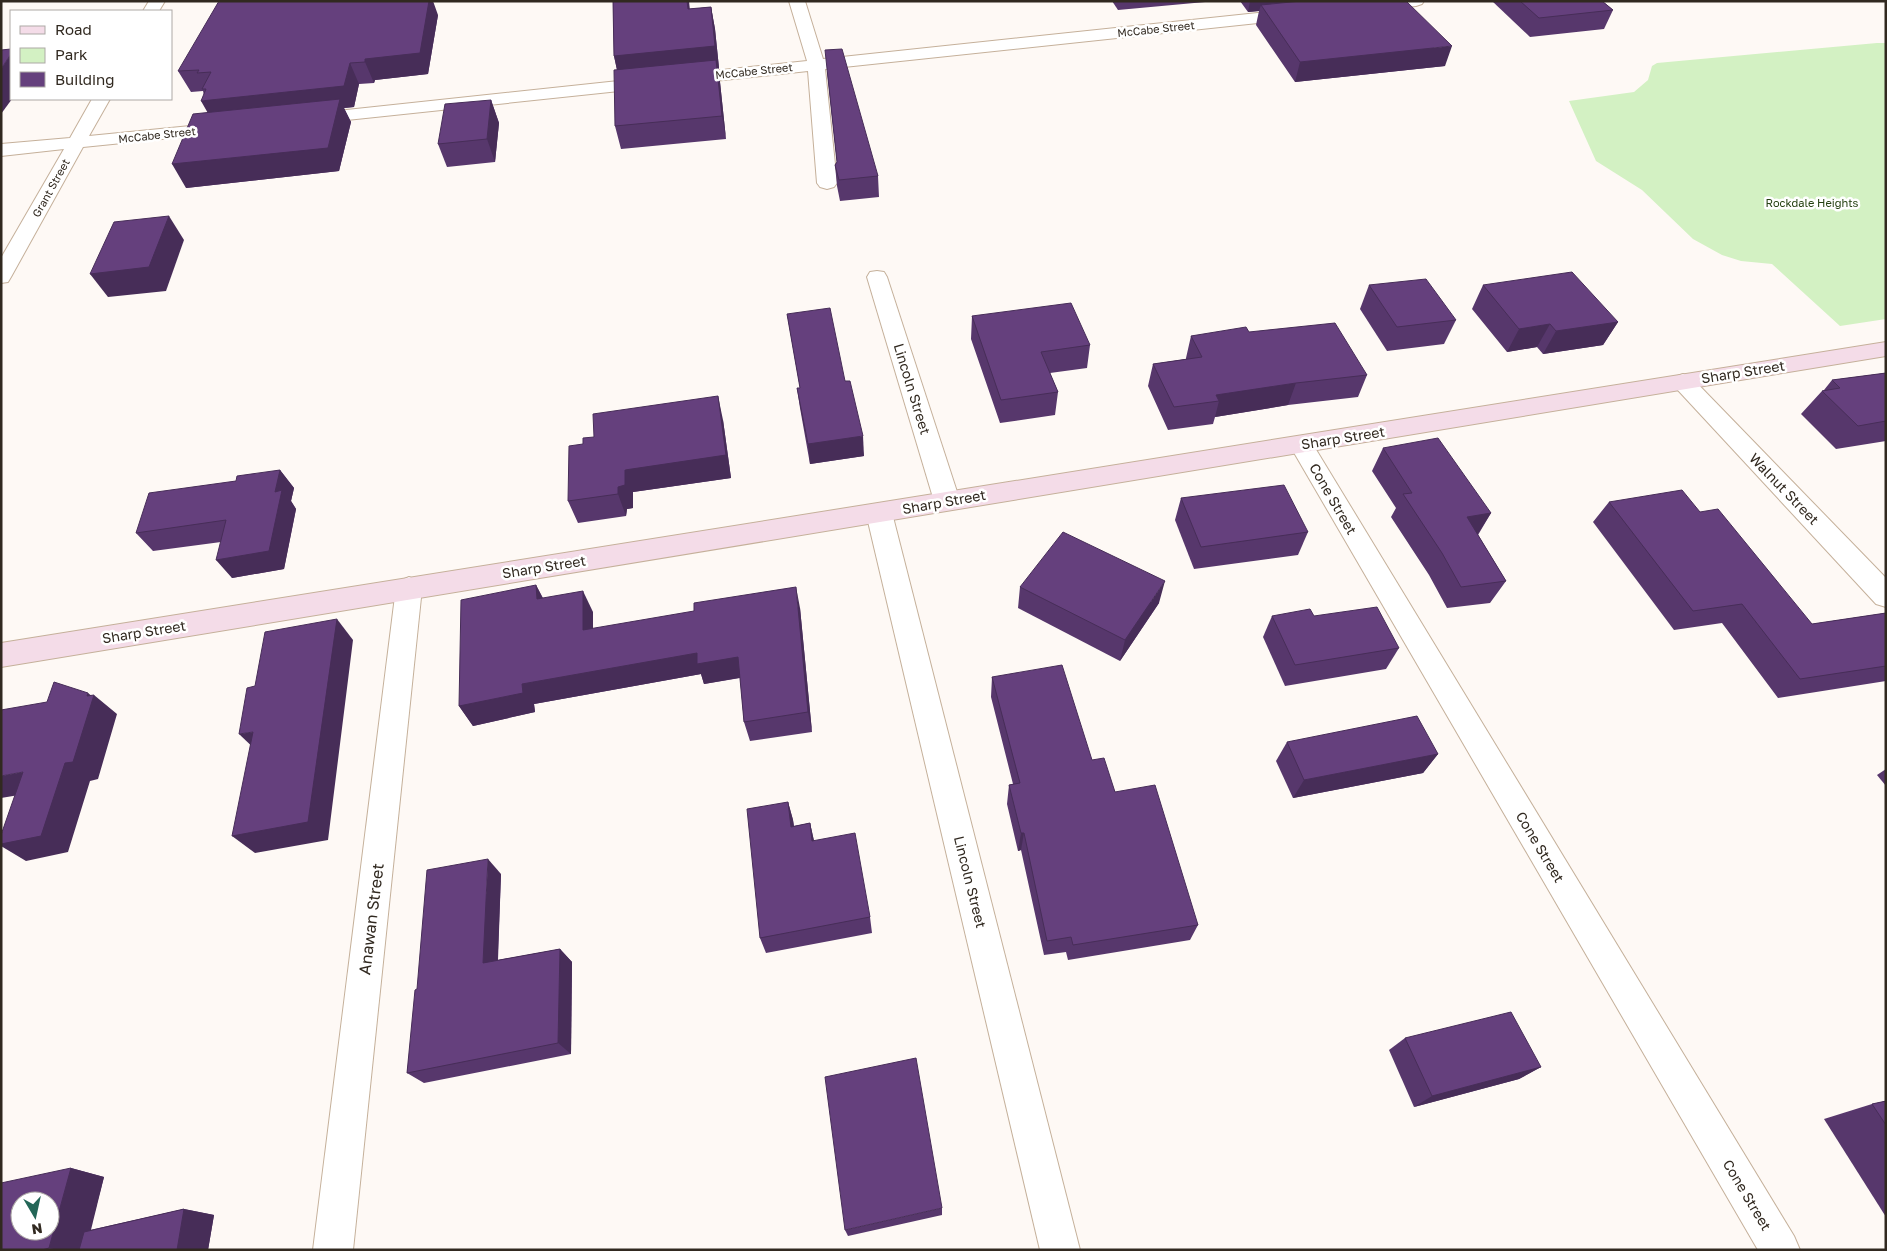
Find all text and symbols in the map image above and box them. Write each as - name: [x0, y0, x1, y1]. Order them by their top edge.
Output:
- legend: [10, 10, 172, 100]
- street label: McCabe Street: [1117, 18, 1195, 39]
- text: Road: [55, 20, 92, 38]
- text: Park: [55, 45, 88, 63]
- street label: McCabe Street: [715, 60, 793, 81]
- text: Building: [55, 70, 115, 88]
- street label: McCabe Street: [118, 124, 196, 145]
- street label: Grant Street: [29, 156, 72, 219]
- park label: Rockdale Heights: [1766, 196, 1859, 209]
- street label: Lincoln Street: [891, 341, 934, 436]
- street label: Sharp Street: [1700, 357, 1786, 387]
- street label: Sharp Street: [1300, 423, 1386, 453]
- street label: Walnut Street: [1746, 449, 1823, 528]
- street label: Cone Street: [1306, 460, 1361, 537]
- street label: Sharp Street: [901, 486, 987, 517]
- street label: Sharp Street: [501, 552, 587, 582]
- street label: Sharp Street: [101, 617, 187, 647]
- street label: Cone Street: [1513, 808, 1568, 885]
- street label: Lincoln Street: [951, 834, 990, 930]
- street label: Anawan Street: [354, 862, 388, 976]
- street label: Cone Street: [1720, 1156, 1775, 1233]
- north arrow: [10, 1191, 60, 1241]
- text: N: [31, 1220, 44, 1239]

